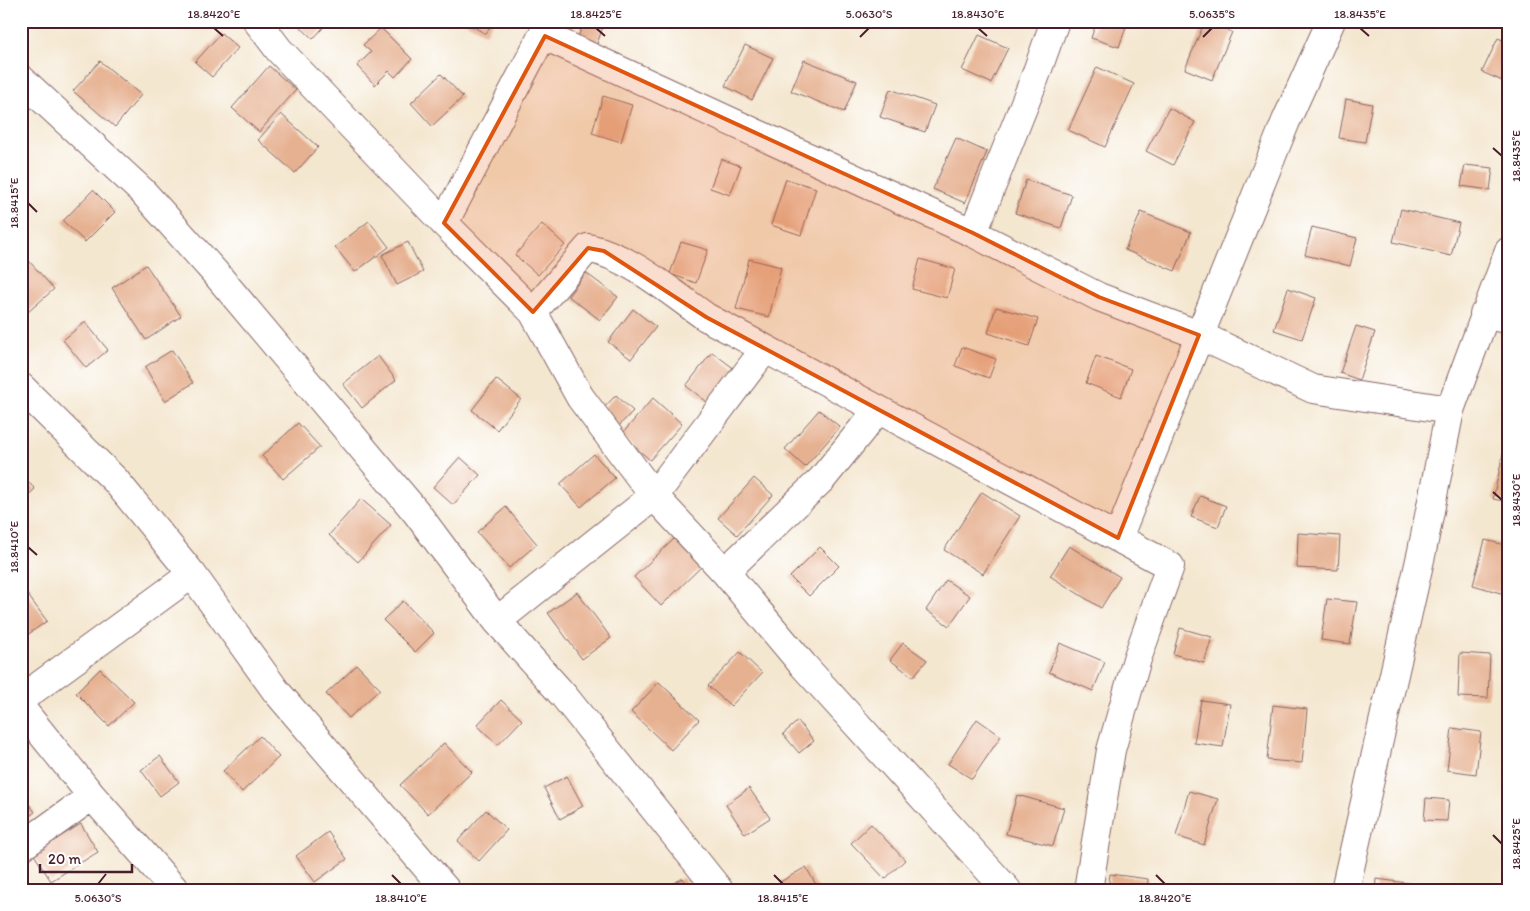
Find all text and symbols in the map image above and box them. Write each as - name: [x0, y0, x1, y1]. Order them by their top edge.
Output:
- text: 18.8420°E: [188, 7, 241, 21]
- text: 18.8425°E: [570, 7, 622, 21]
- text: 5.0630°S: [845, 7, 893, 21]
- text: 18.8430°E: [952, 7, 1005, 21]
- text: 5.0635°S: [1189, 7, 1235, 21]
- text: 18.8435°E: [1334, 7, 1386, 21]
- text: 18.8435°E: [1509, 130, 1523, 182]
- text: 18.8415°E: [7, 177, 21, 228]
- text: 18.8430°E: [1509, 473, 1523, 526]
- text: 18.8410°E: [7, 521, 21, 573]
- text: 18.8425°E: [1509, 818, 1523, 870]
- scale bar: [40, 841, 132, 873]
- text: 20 m: [48, 850, 82, 868]
- text: 5.0630°S: [74, 891, 122, 905]
- text: 18.8410°E: [375, 891, 427, 905]
- text: 18.8415°E: [758, 891, 809, 905]
- text: 18.8420°E: [1139, 891, 1192, 905]

